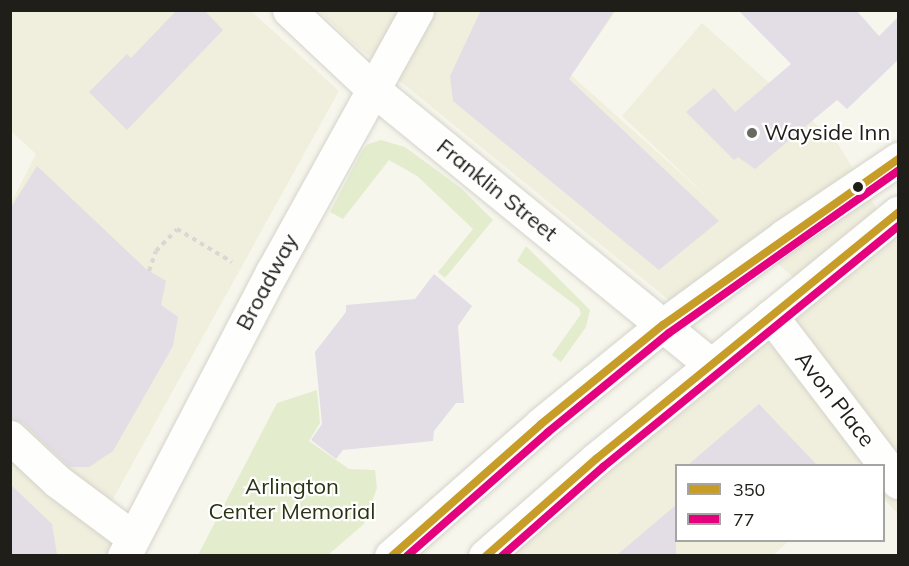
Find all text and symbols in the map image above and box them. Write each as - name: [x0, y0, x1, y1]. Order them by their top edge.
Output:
- place label: Wayside Inn: [764, 120, 890, 146]
- marker: Wayside Inn: [745, 126, 759, 140]
- street label: Franklin Street: [431, 133, 563, 247]
- unlabelled marker: [852, 181, 864, 193]
- street label: Broadway: [231, 229, 303, 335]
- street label: Avon Place: [790, 346, 880, 452]
- legend: [675, 464, 885, 542]
- park label: Arlington Center Memorial: [209, 473, 375, 524]
- text: 350: [733, 478, 765, 501]
- text: 77: [733, 508, 755, 531]

